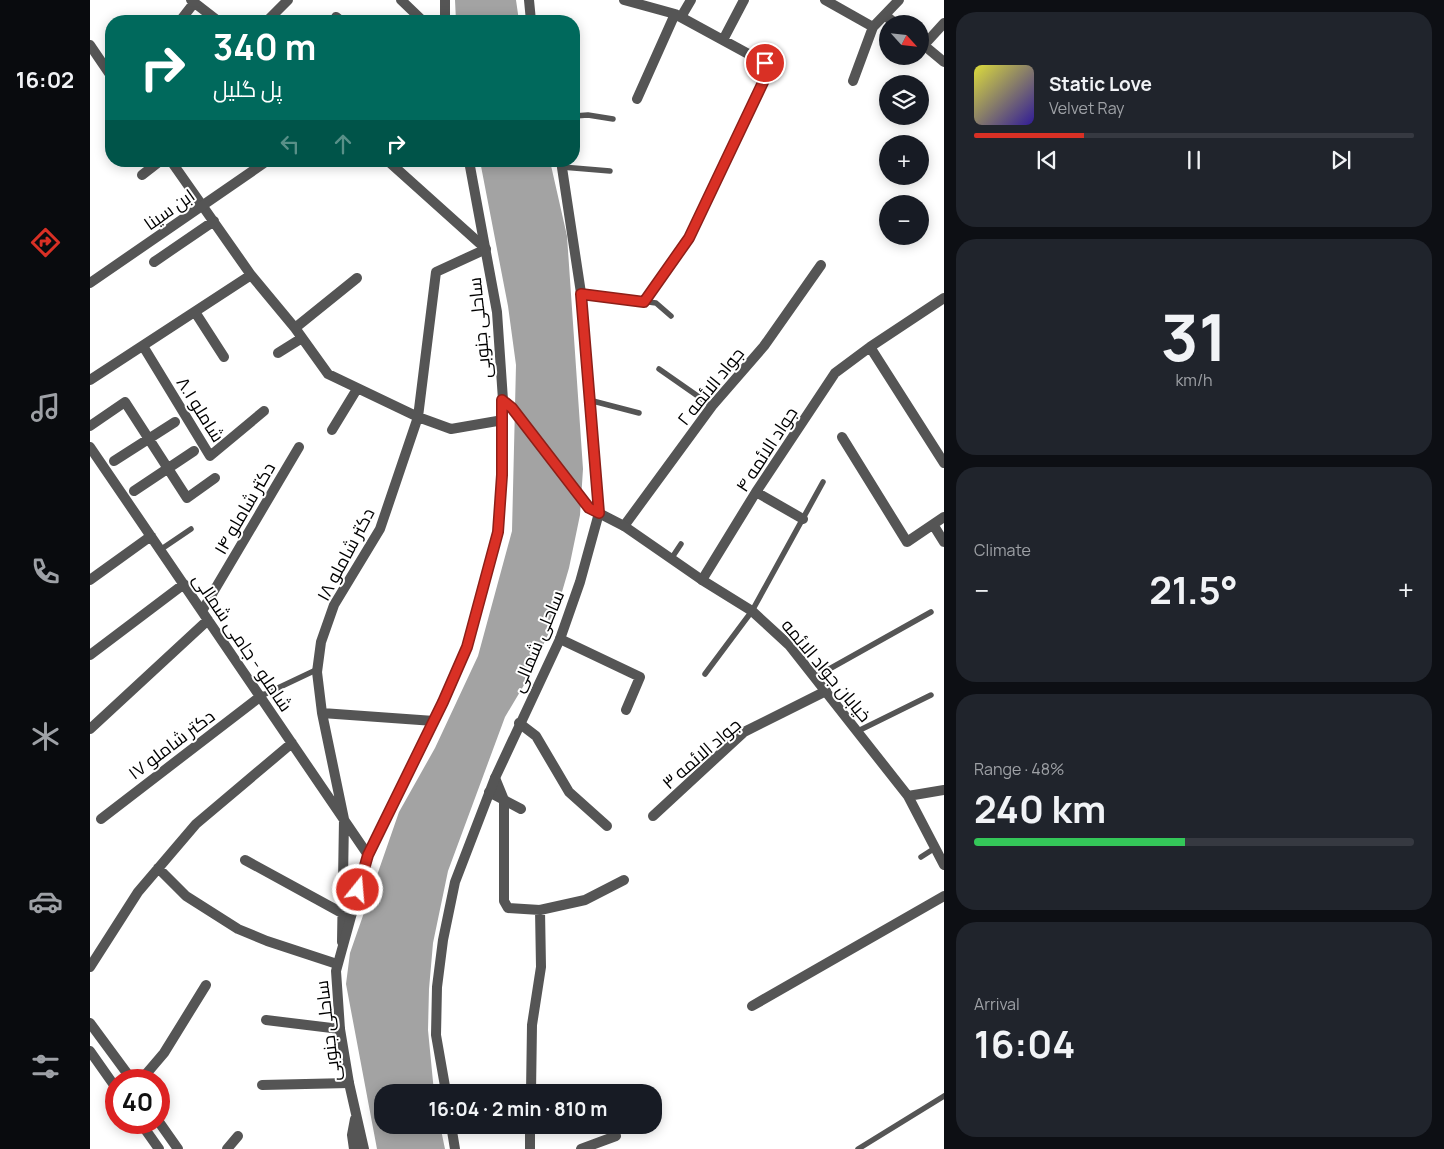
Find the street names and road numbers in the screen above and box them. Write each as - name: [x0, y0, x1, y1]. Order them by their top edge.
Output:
- street label: ابن سینا: [139, 183, 199, 235]
- street label: ساحلی جنوبی: [462, 276, 496, 380]
- street label: جواد الائمه ۲: [671, 342, 749, 430]
- street label: شاملو ۸.۱: [172, 372, 230, 446]
- street label: جواد الائمه ۴: [730, 402, 802, 496]
- street label: دکتر شاملو ۱۴: [208, 457, 280, 559]
- street label: دکتر شاملو ۱۸: [310, 503, 380, 605]
- street label: شاملو - جامی شمالی: [188, 568, 298, 716]
- street label: ساحلی شمالی: [505, 586, 569, 696]
- street label: خیابان جواد الائمه: [777, 613, 877, 727]
- street label: دکتر شاملو ۱۷: [123, 704, 219, 784]
- street label: جواد الائمه ۳: [656, 712, 746, 794]
- street label: ساحلی جنوبی: [309, 979, 345, 1083]

